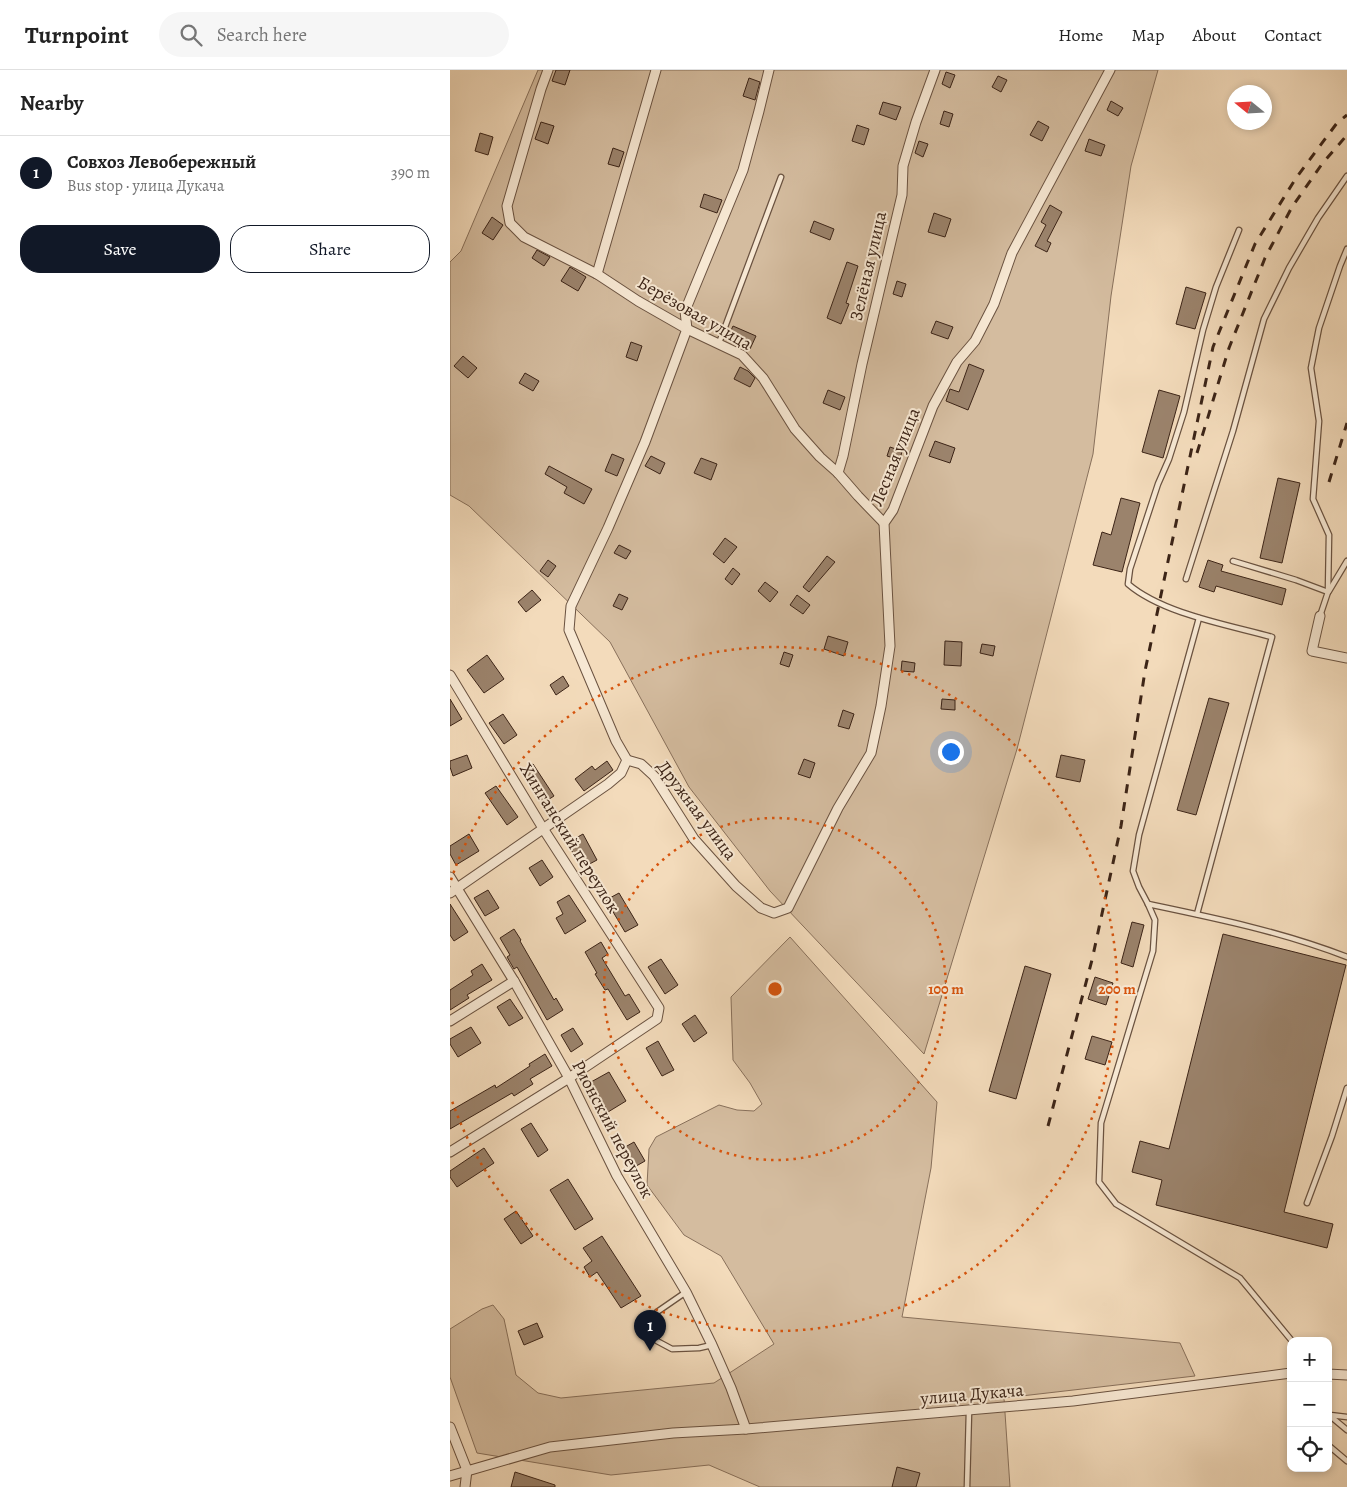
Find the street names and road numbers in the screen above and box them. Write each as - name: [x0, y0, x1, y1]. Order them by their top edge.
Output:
- street label: Зелёная улица: [844, 208, 892, 323]
- street label: Берёзовая улица: [633, 270, 757, 356]
- street label: Лесная улица: [864, 403, 926, 510]
- street label: Дружная улица: [652, 755, 743, 865]
- street label: Хинганский переулок: [514, 758, 626, 918]
- street label: Рионский переулок: [566, 1056, 660, 1202]
- street label: улица Дукача: [918, 1377, 1025, 1411]

